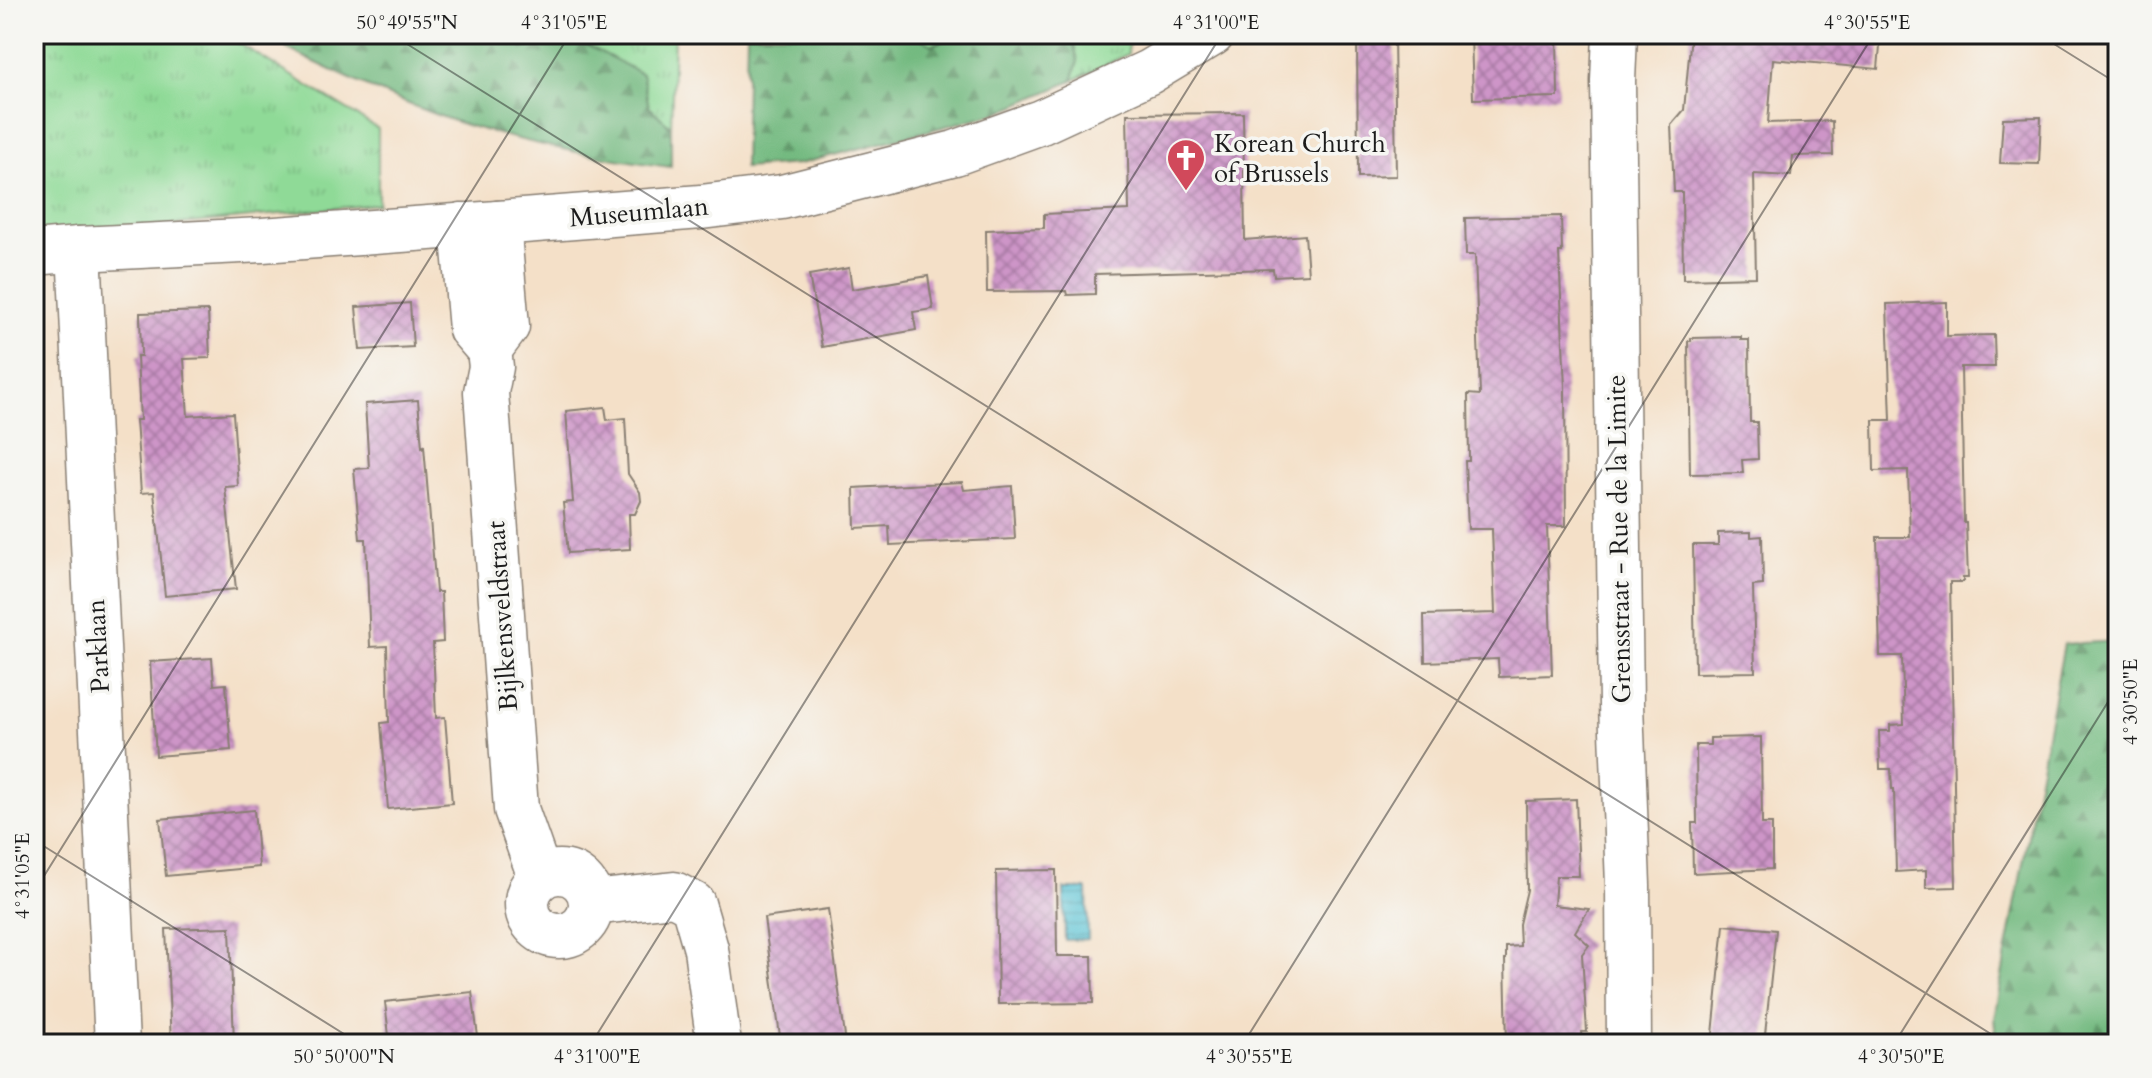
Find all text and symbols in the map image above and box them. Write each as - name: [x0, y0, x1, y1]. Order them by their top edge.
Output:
- text: 50°49'55"N: [356, 9, 458, 36]
- text: 4°31'05"E: [521, 9, 607, 36]
- text: 4°31'00"E: [1173, 9, 1259, 36]
- text: 4°30'55"E: [1824, 9, 1910, 36]
- place label: Korean Church of Brussels: [1214, 126, 1386, 191]
- church icon: Korean Church of Brussels: [1165, 137, 1207, 192]
- street label: Museumlaan: [568, 188, 710, 236]
- street label: Grensstraat - Rue de la Limite: [1599, 374, 1639, 704]
- street label: Bijlkensveldstraat: [478, 520, 526, 712]
- street label: Parklaan: [78, 598, 118, 694]
- text: 4°30'50"E: [2117, 659, 2144, 745]
- text: 4°31'05"E: [9, 833, 36, 919]
- text: 50°50'00"N: [293, 1043, 395, 1070]
- text: 4°31'00"E: [554, 1043, 640, 1070]
- text: 4°30'55"E: [1206, 1043, 1292, 1070]
- text: 4°30'50"E: [1858, 1043, 1944, 1070]

